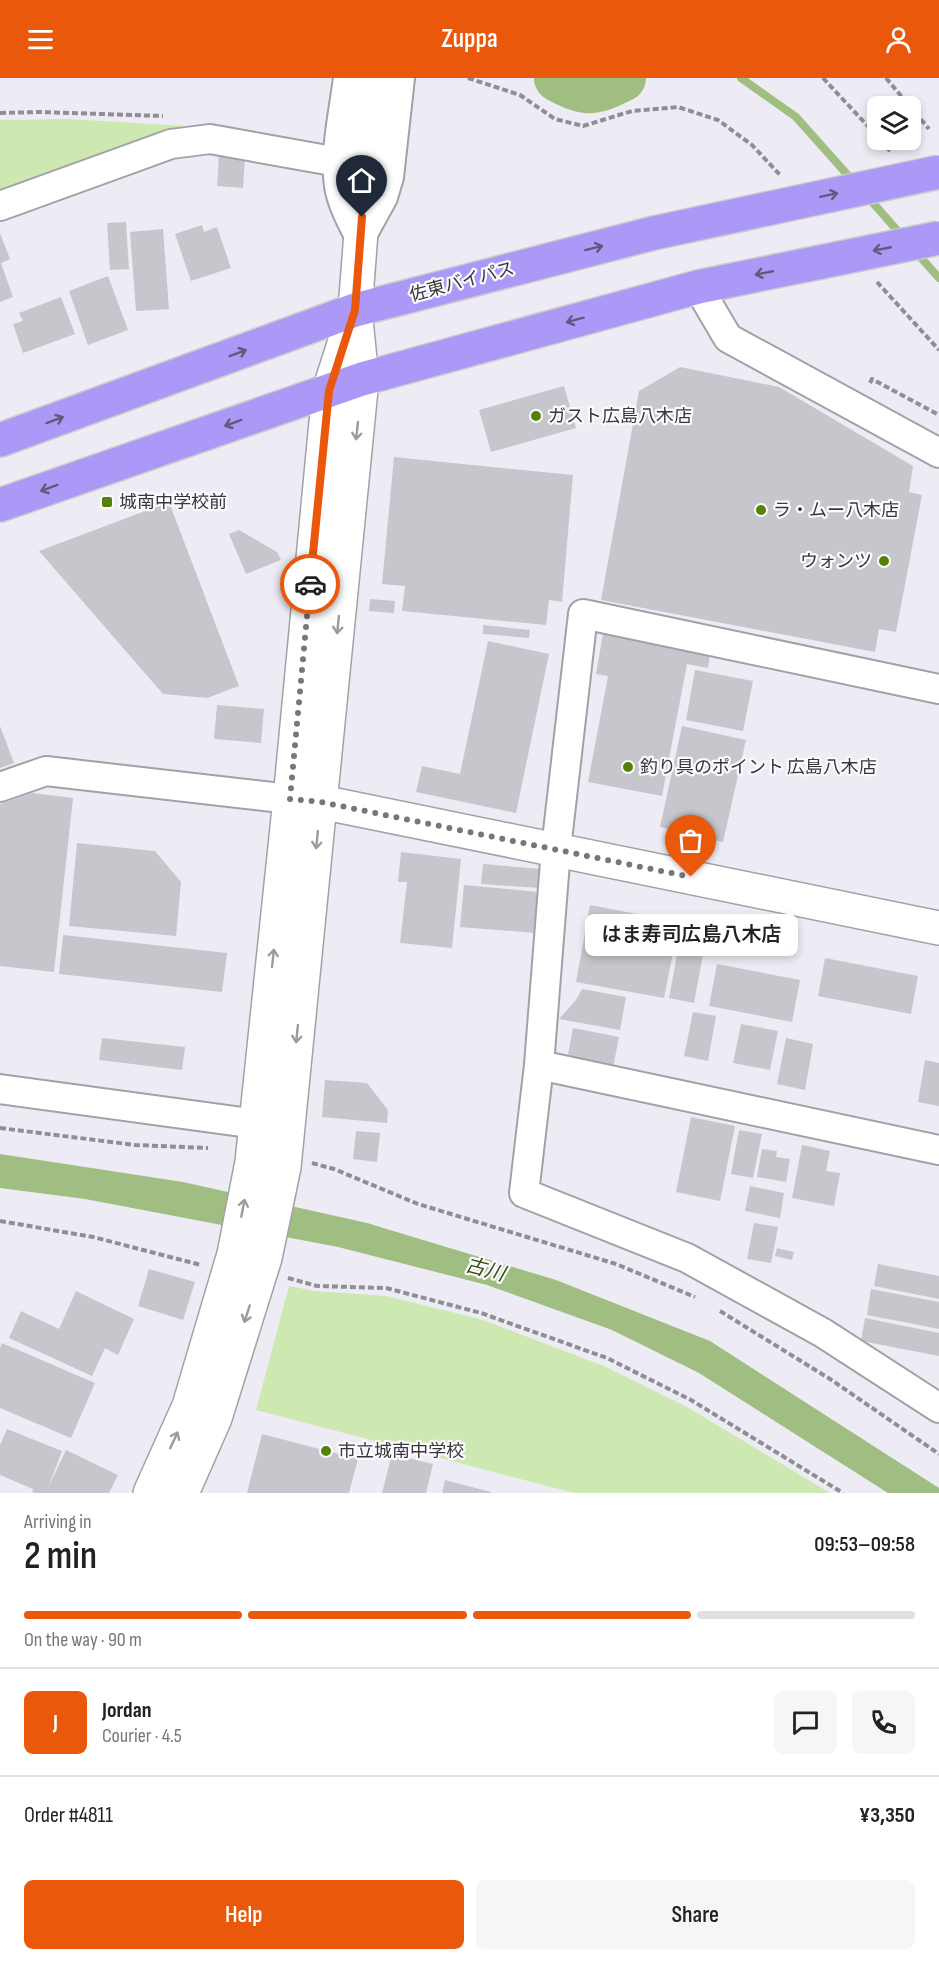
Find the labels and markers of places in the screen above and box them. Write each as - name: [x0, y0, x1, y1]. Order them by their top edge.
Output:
- pin: [336, 155, 387, 217]
- place label: ガスト広島八木店: [548, 406, 692, 427]
- marker: ガスト広島八木店: [529, 409, 543, 423]
- place label: 城南中学校前: [119, 492, 227, 513]
- marker: 城南中学校前: [100, 495, 114, 509]
- place label: ラ・ムー八木店: [773, 500, 899, 521]
- marker: ラ・ムー八木店: [754, 503, 768, 517]
- place label: ウォンツ: [800, 551, 872, 572]
- marker: ウォンツ: [877, 554, 891, 568]
- place label: 釣り具のポイント 広島八木店: [640, 757, 877, 778]
- marker: 釣り具のポイント 広島八木店: [621, 760, 635, 774]
- pin: [665, 815, 716, 877]
- callout: はま寿司広島八木店: [584, 913, 798, 955]
- place label: 市立城南中学校: [338, 1441, 464, 1462]
- marker: 市立城南中学校: [319, 1444, 333, 1458]

